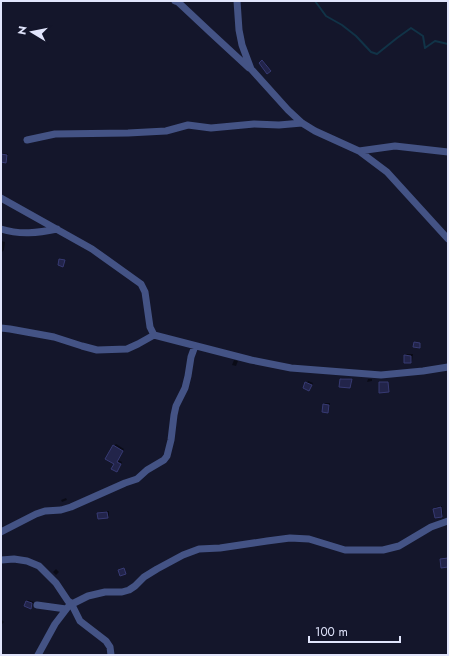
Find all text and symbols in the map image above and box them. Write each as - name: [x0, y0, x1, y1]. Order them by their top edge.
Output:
- north arrow: [12, 12, 52, 52]
- text: N: [14, 25, 31, 36]
- scale bar: [309, 618, 400, 644]
- text: 100 m: [315, 623, 348, 641]

